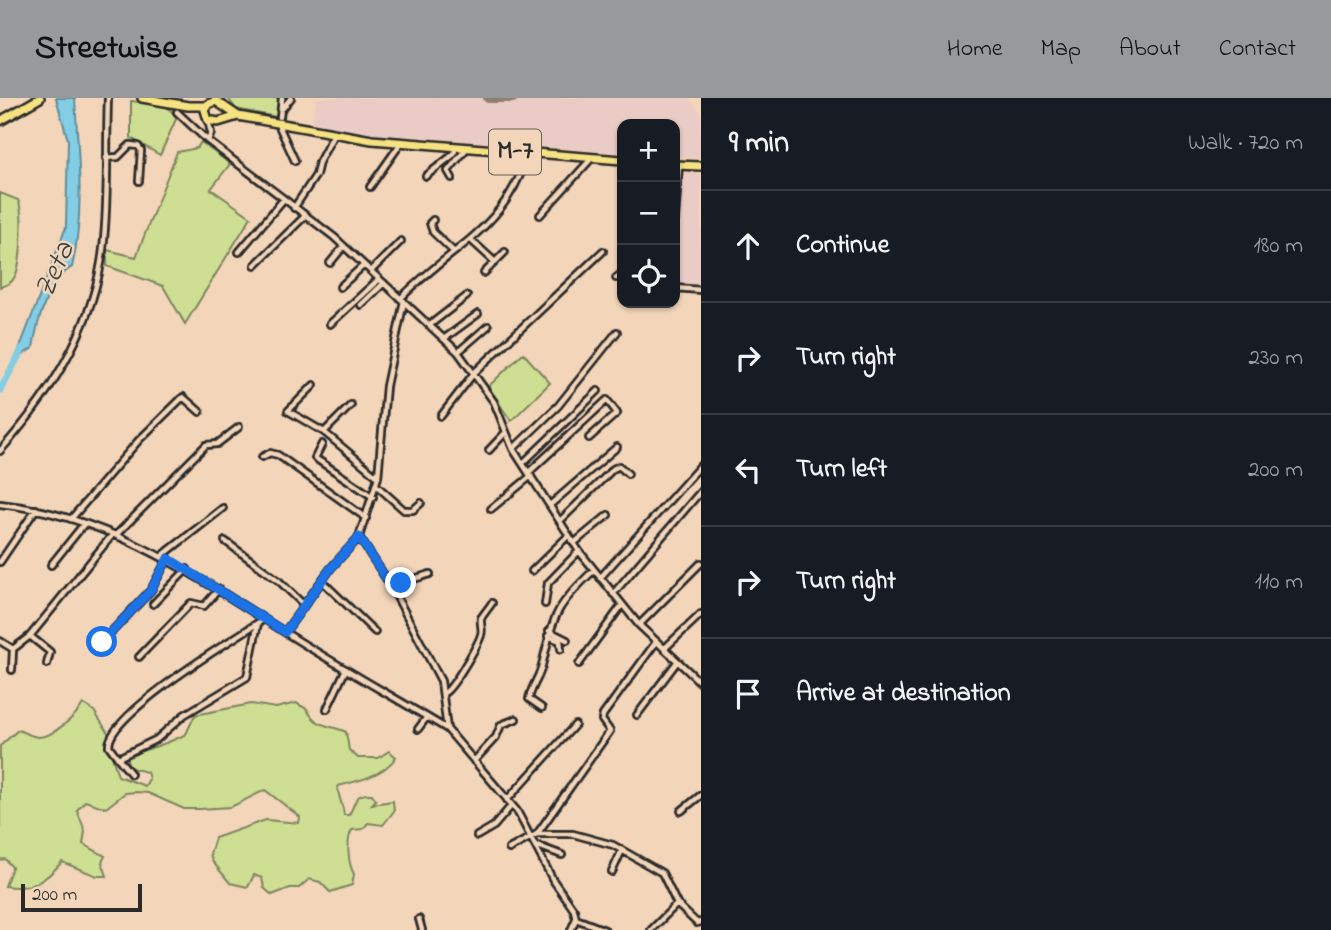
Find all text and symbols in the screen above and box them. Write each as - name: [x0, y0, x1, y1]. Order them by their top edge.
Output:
- text: Streetwise: [35, 25, 177, 73]
- text: Home: [947, 32, 1003, 67]
- text: Map: [1041, 32, 1081, 67]
- text: About: [1119, 32, 1181, 67]
- text: Contact: [1219, 32, 1296, 67]
- map controls: [617, 119, 680, 308]
- button: +: [617, 119, 680, 182]
- text: 9 min: [729, 122, 789, 166]
- text: Walk · 720 m: [1188, 127, 1303, 160]
- road number: M-7: [489, 130, 541, 174]
- button: −: [617, 182, 680, 245]
- icon: ahead: [729, 227, 767, 265]
- text: Continue: [796, 227, 889, 265]
- text: 180 m: [1254, 230, 1303, 263]
- water label: Zeta: [24, 234, 88, 305]
- button: locate: [617, 245, 680, 308]
- icon: right: [729, 339, 767, 377]
- text: Turn right: [796, 339, 896, 377]
- text: 230 m: [1249, 342, 1303, 375]
- icon: left: [729, 451, 767, 489]
- text: Turn left: [796, 451, 887, 489]
- text: 200 m: [1248, 454, 1303, 487]
- icon: right: [729, 563, 767, 601]
- text: Turn right: [796, 563, 896, 601]
- text: 110 m: [1255, 566, 1303, 599]
- route end: [385, 567, 416, 598]
- route start: [86, 626, 117, 657]
- icon: arrive: [729, 675, 767, 713]
- text: Arrive at destination: [796, 675, 1011, 713]
- scale bar: [21, 881, 142, 913]
- text: 200 m: [32, 882, 77, 909]

